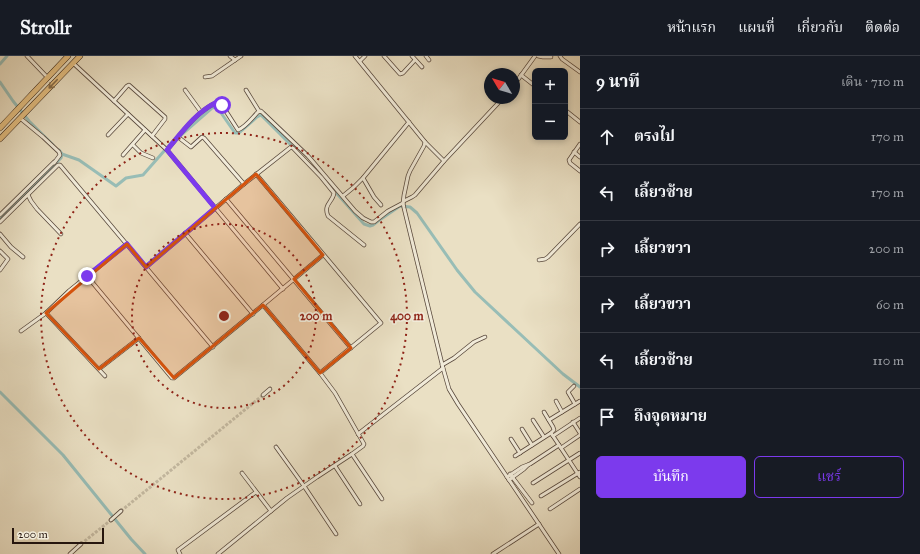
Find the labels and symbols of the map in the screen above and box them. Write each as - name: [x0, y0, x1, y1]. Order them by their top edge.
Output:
- north arrow: [484, 68, 520, 104]
- one-way arrow: [48, 79, 58, 89]
- route start: [213, 96, 231, 114]
- route end: [78, 267, 96, 285]
- centre of rings: [217, 309, 231, 323]
- text: 200 m: [300, 309, 333, 323]
- text: 400 m: [390, 309, 425, 324]
- scale bar: [12, 526, 104, 545]

